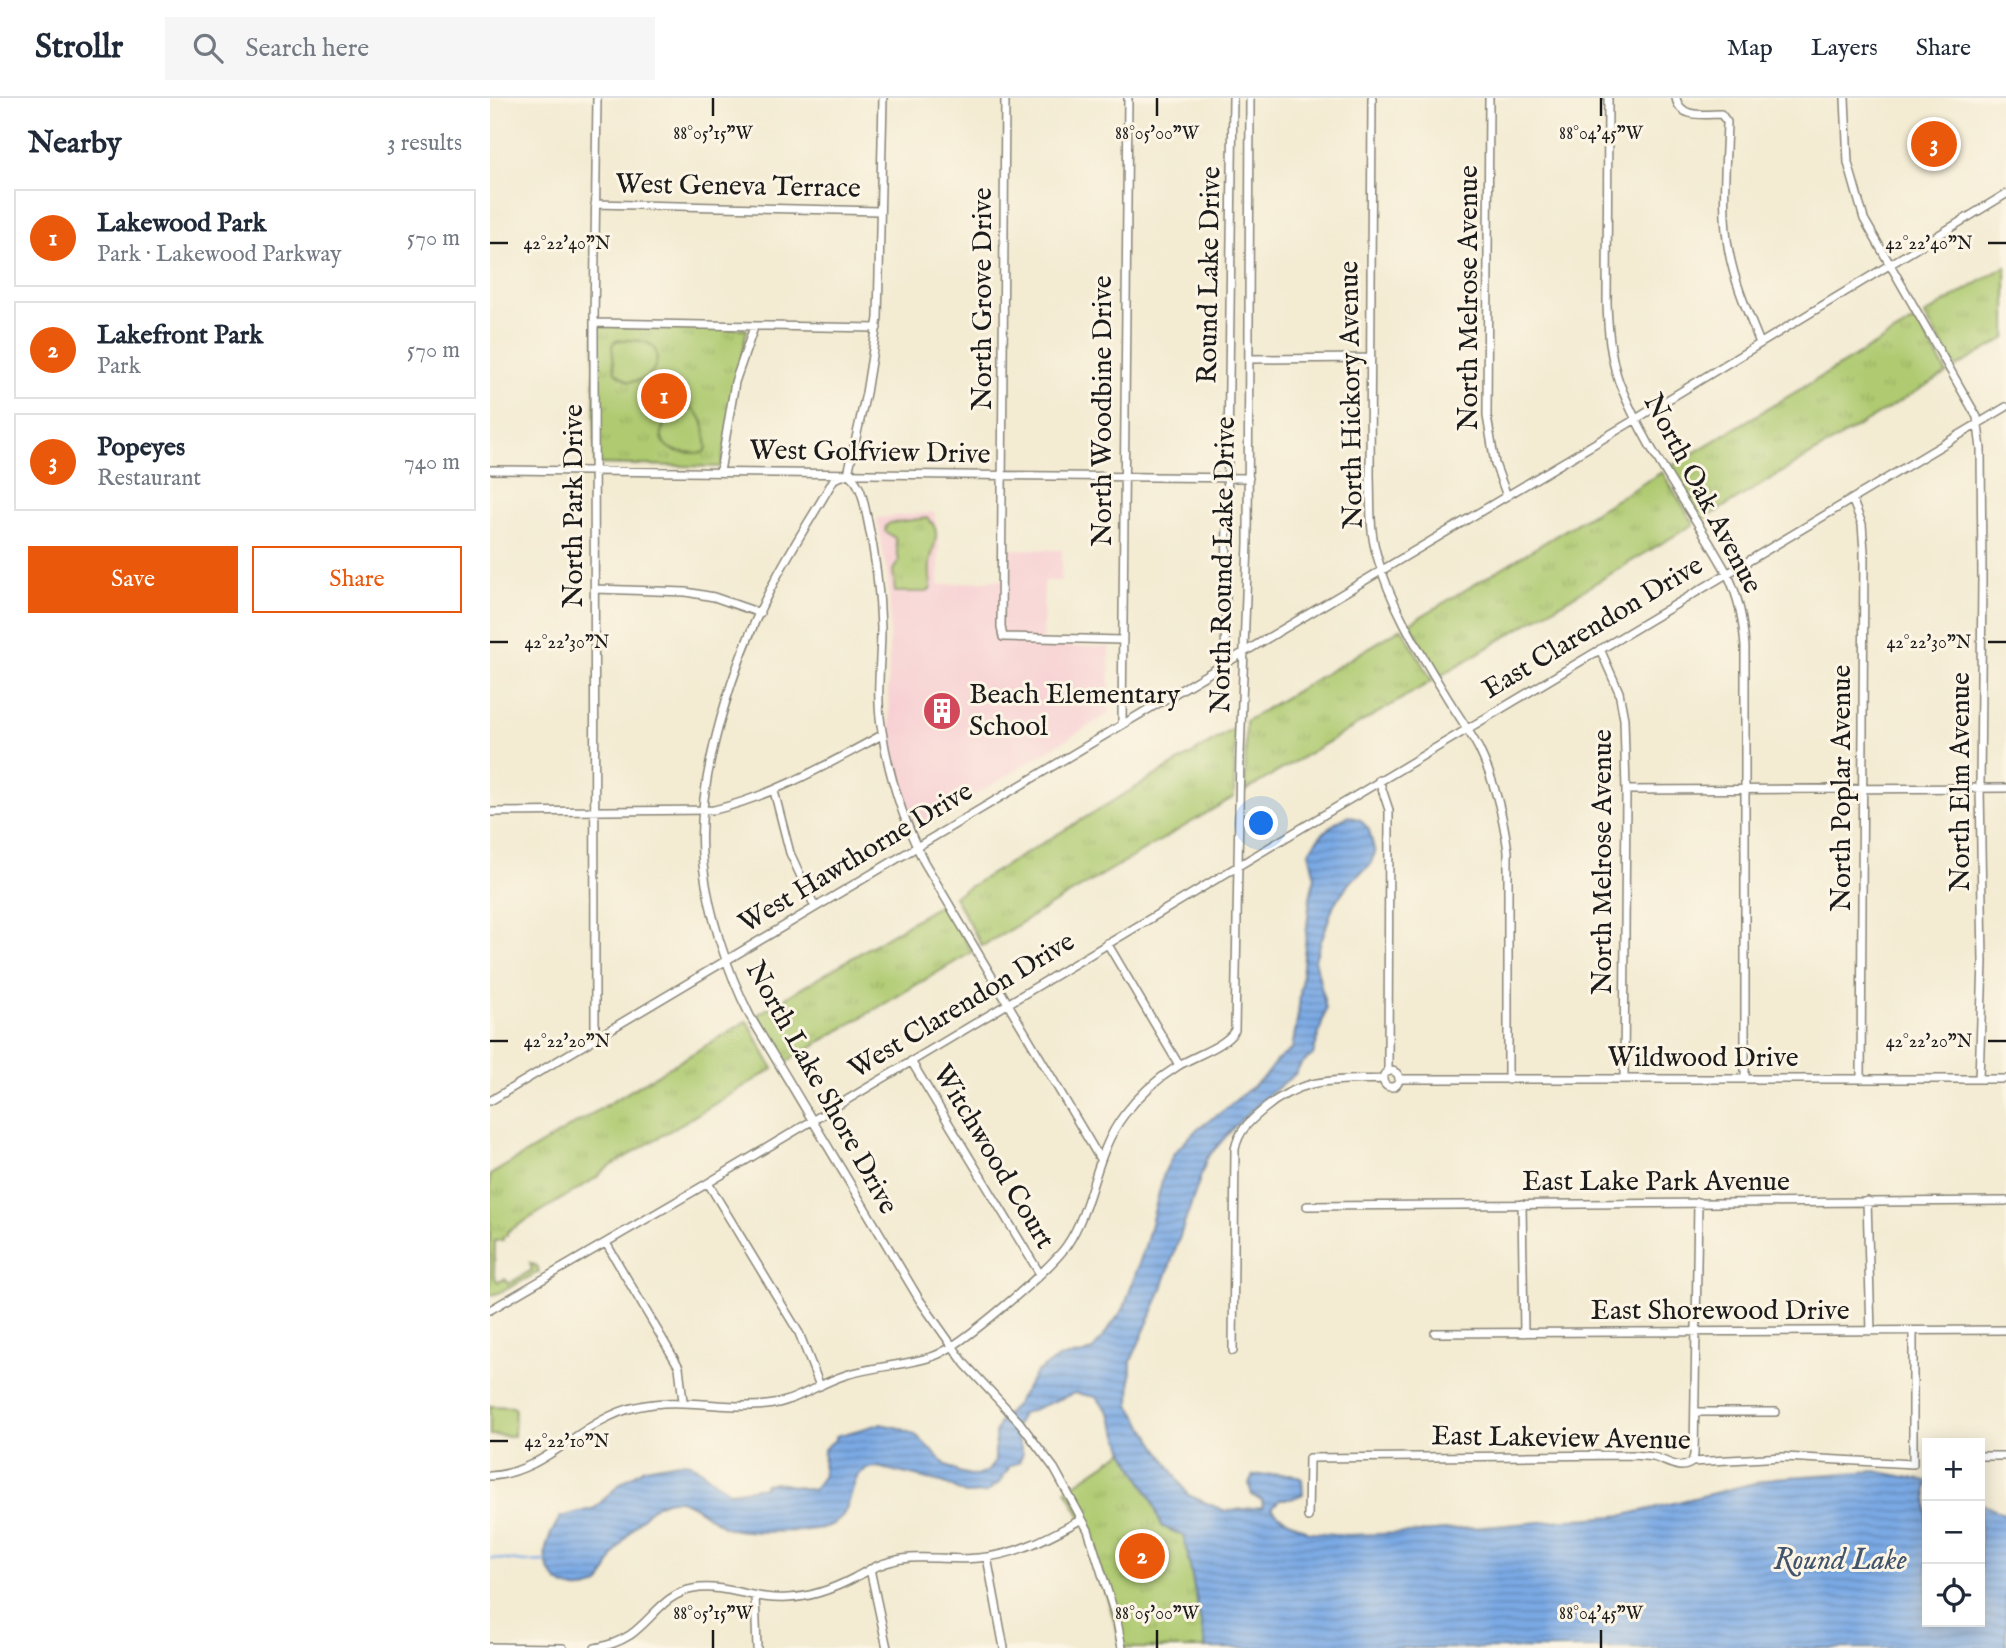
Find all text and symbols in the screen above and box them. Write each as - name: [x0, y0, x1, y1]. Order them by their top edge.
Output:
- search box: [165, 17, 655, 80]
- text: Strollr: [35, 27, 123, 69]
- icon: search: [189, 29, 227, 67]
- text: Search here: [245, 32, 369, 65]
- text: Map: [1727, 33, 1773, 64]
- text: Layers: [1811, 33, 1878, 64]
- text: Share: [1916, 33, 1971, 64]
- pin: 3: [1911, 118, 1957, 170]
- text: 88°05'15"W: [673, 123, 754, 146]
- text: 88°05'00"W: [1115, 123, 1200, 146]
- text: 88°04'45"W: [1559, 123, 1644, 146]
- text: Nearby: [28, 125, 121, 163]
- text: 3 results: [387, 129, 462, 158]
- street label: North Melrose Avenue: [1452, 165, 1487, 431]
- street label: Round Lake Drive: [1191, 166, 1229, 384]
- street label: West Geneva Terrace: [615, 167, 861, 207]
- street label: North Grove Drive: [966, 187, 1001, 411]
- text: Lakewood Park: [97, 207, 266, 240]
- text: 1: [49, 224, 57, 253]
- text: 570 m: [407, 224, 460, 253]
- text: 42°22'40"N: [523, 233, 611, 256]
- text: 42°22'40"N: [1885, 233, 1973, 256]
- text: Park · Lakewood Parkway: [97, 240, 342, 269]
- street label: North Hickory Avenue: [1332, 260, 1372, 529]
- street label: North Woodbine Drive: [1086, 275, 1121, 547]
- text: Lakefront Park: [97, 319, 263, 352]
- text: 2: [48, 336, 58, 365]
- text: 570 m: [407, 336, 460, 365]
- text: Park: [97, 352, 141, 381]
- pin: 1: [641, 370, 687, 422]
- street label: North Oak Avenue: [1635, 388, 1769, 600]
- street label: North Park Drive: [557, 404, 592, 608]
- street label: North Round Lake Drive: [1204, 416, 1244, 714]
- text: Popeyes: [97, 431, 185, 464]
- street label: West Golfview Drive: [749, 433, 991, 473]
- text: 3: [49, 448, 57, 477]
- text: 740 m: [404, 448, 460, 477]
- text: Restaurant: [97, 464, 201, 493]
- button: Save: [28, 546, 238, 613]
- button: Share: [252, 546, 462, 613]
- street label: East Clarendon Drive: [1476, 548, 1710, 708]
- text: 42°22'30"N: [525, 632, 610, 655]
- text: 42°22'30"N: [1887, 632, 1972, 655]
- street label: North Poplar Avenue: [1825, 664, 1860, 911]
- street label: North Elm Avenue: [1944, 672, 1979, 892]
- place label: Beach Elementary School: [969, 678, 1181, 745]
- building icon: Beach Elementary School: [921, 690, 963, 732]
- street label: North Melrose Avenue: [1586, 729, 1621, 995]
- street label: West Hawthorne Drive: [733, 774, 979, 942]
- your location: [1244, 806, 1278, 840]
- street label: West Clarendon Drive: [843, 925, 1082, 1087]
- street label: North Lake Shore Drive: [737, 955, 905, 1221]
- text: 42°22'20"N: [524, 1031, 611, 1054]
- text: 42°22'20"N: [1886, 1031, 1973, 1054]
- street label: Wildwood Drive: [1607, 1041, 1799, 1076]
- street label: Witchwood Court: [924, 1058, 1062, 1256]
- street label: East Lake Park Avenue: [1522, 1165, 1790, 1200]
- street label: East Shorewood Drive: [1591, 1294, 1850, 1329]
- street label: East Lakeview Avenue: [1431, 1419, 1691, 1459]
- text: 42°22'10"N: [525, 1431, 610, 1454]
- map controls: [1922, 1438, 1985, 1627]
- button: +: [1922, 1438, 1985, 1501]
- button: −: [1922, 1501, 1985, 1564]
- pin: 2: [1119, 1530, 1165, 1582]
- water label: Round Lake: [1773, 1542, 1907, 1580]
- button: locate: [1922, 1564, 1985, 1627]
- text: 88°05'15"W: [673, 1603, 754, 1626]
- text: 88°05'00"W: [1115, 1603, 1200, 1626]
- text: 88°04'45"W: [1559, 1603, 1644, 1626]

